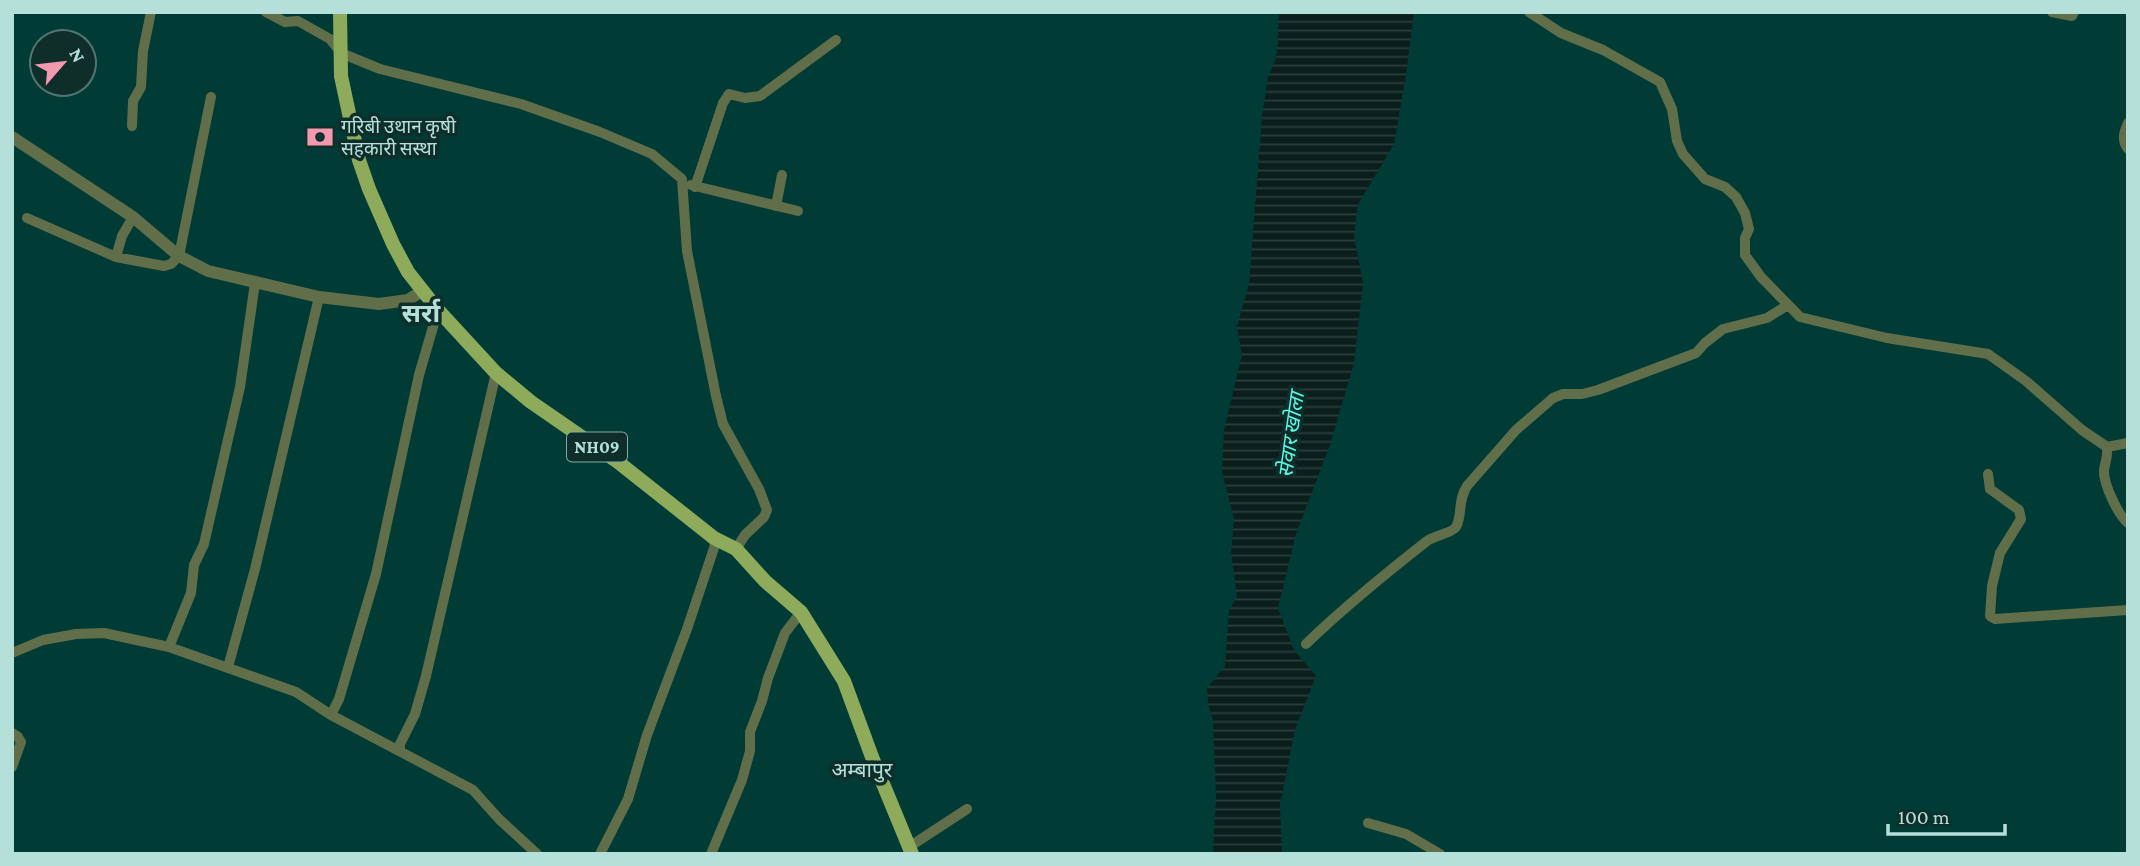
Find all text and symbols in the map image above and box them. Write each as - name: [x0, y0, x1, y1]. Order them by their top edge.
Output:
- north arrow: [28, 28, 98, 98]
- text: N: [65, 45, 90, 66]
- place label: गरिबी उथान कृषी सहकारी सस्था: [341, 116, 457, 159]
- bank icon: गरिबी उथान कृषी सहकारी सस्था: [305, 122, 335, 152]
- district label: सर्रा: [402, 298, 441, 328]
- water label: सेवार खोला: [1273, 387, 1309, 479]
- road number: NH09: [567, 432, 627, 462]
- district label: अम्बापुर: [832, 758, 893, 783]
- scale bar: [1888, 792, 2005, 836]
- text: 100 m: [1898, 805, 1950, 829]

